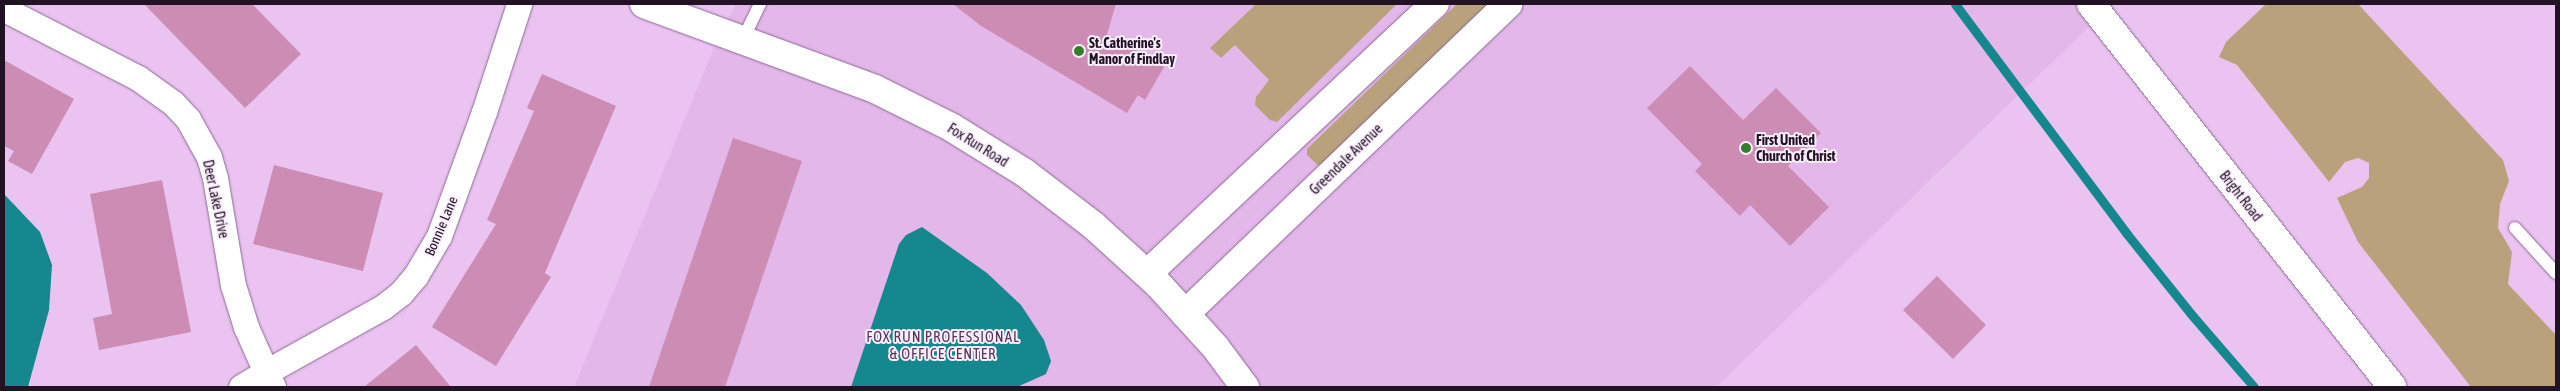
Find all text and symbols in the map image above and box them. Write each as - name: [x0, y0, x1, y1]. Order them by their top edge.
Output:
- place label: St. Catherine's Manor of Findlay: [1089, 35, 1175, 68]
- marker: St. Catherine's Manor of Findlay: [1073, 45, 1085, 57]
- street label: Fox Run Road: [944, 120, 1012, 170]
- street label: Greendale Avenue: [1306, 120, 1386, 198]
- place label: First United Church of Christ: [1756, 132, 1836, 164]
- marker: First United Church of Christ: [1740, 142, 1752, 154]
- street label: Deer Lake Drive: [199, 158, 233, 240]
- street label: Bright Road: [2216, 167, 2266, 225]
- street label: Bonnie Lane: [421, 194, 461, 258]
- district label: FOX RUN PROFESSIONAL & OFFICE CENTER: [864, 327, 1022, 362]

